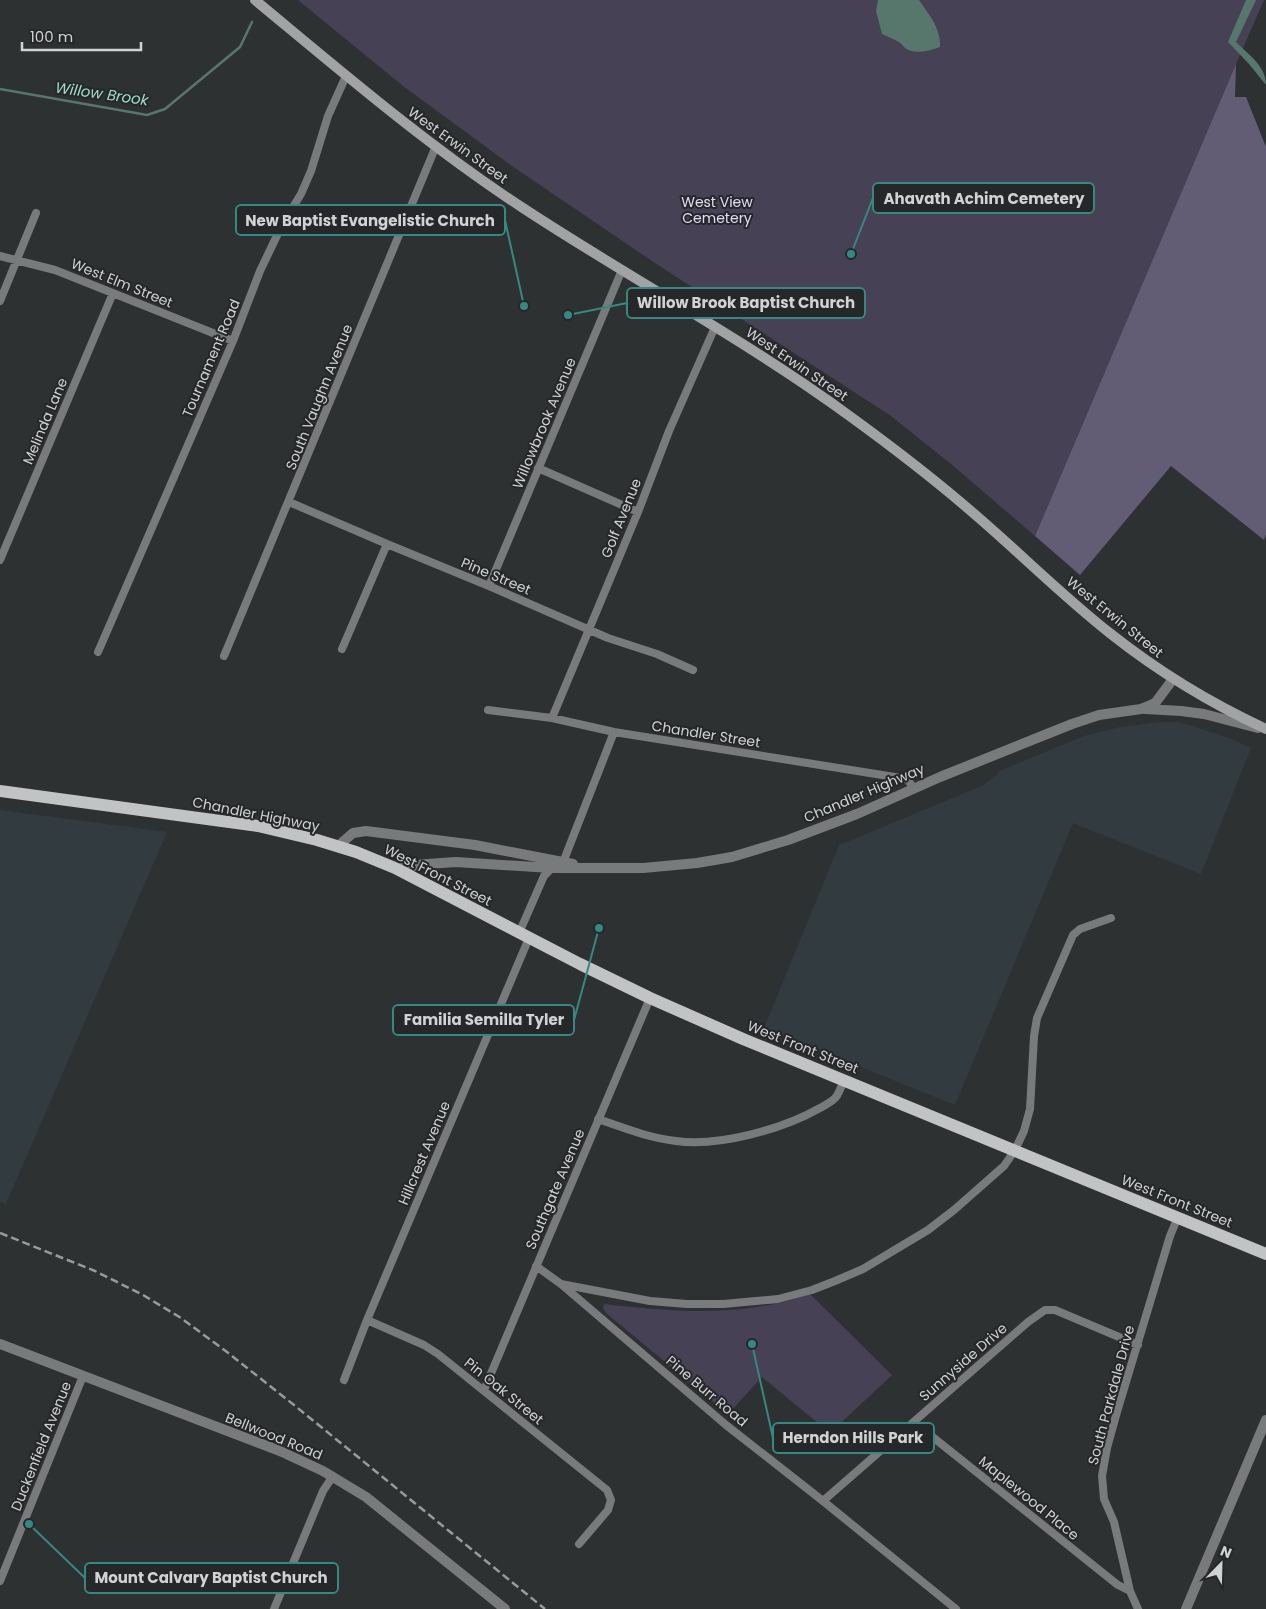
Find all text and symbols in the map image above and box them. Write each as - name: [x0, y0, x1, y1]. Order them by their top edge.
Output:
- scale bar: [22, 20, 141, 52]
- text: 100 m: [30, 26, 73, 47]
- water label: Willow Brook: [54, 77, 151, 111]
- street label: West Erwin Street: [404, 102, 512, 188]
- callout: Ahavath Achim Cemetery: [873, 183, 1094, 213]
- text: Ahavath Achim Cemetery: [883, 188, 1085, 209]
- park label: West View Cemetery: [681, 192, 753, 228]
- callout: New Baptist Evangelistic Church: [236, 205, 505, 235]
- text: New Baptist Evangelistic Church: [245, 210, 495, 231]
- street label: West Elm Street: [68, 253, 176, 313]
- callout: Willow Brook Baptist Church: [627, 288, 865, 318]
- text: Willow Brook Baptist Church: [637, 292, 855, 313]
- street label: Tournament Road: [177, 296, 245, 420]
- street label: South Vaughn Avenue: [281, 321, 358, 473]
- street label: West Erwin Street: [742, 322, 852, 406]
- street label: Willowbrook Avenue: [507, 354, 581, 492]
- street label: Melinda Lane: [18, 374, 72, 467]
- street label: Golf Avenue: [596, 475, 646, 561]
- street label: Pine Street: [458, 552, 534, 600]
- street label: West Erwin Street: [1062, 572, 1168, 662]
- street label: Chandler Street: [650, 716, 762, 752]
- street label: Chandler Highway: [801, 759, 927, 827]
- street label: Chandler Highway: [191, 792, 321, 836]
- street label: West Front Street: [381, 839, 495, 911]
- callout: Familia Semilla Tyler: [393, 1005, 574, 1035]
- text: Familia Semilla Tyler: [404, 1009, 565, 1030]
- street label: West Front Street: [744, 1016, 862, 1078]
- street label: Hillcrest Avenue: [393, 1098, 455, 1208]
- street label: Southgate Avenue: [521, 1125, 590, 1252]
- street label: West Front Street: [1118, 1170, 1236, 1232]
- street label: Sunnyside Drive: [915, 1318, 1012, 1406]
- street label: South Parkdale Drive: [1083, 1323, 1139, 1467]
- street label: Pine Burr Road: [662, 1351, 752, 1431]
- street label: Pin Oak Street: [460, 1353, 548, 1429]
- street label: Duckenfield Avenue: [6, 1378, 76, 1514]
- street label: Bellwood Road: [222, 1407, 326, 1465]
- callout: Herndon Hills Park: [773, 1423, 934, 1453]
- text: Herndon Hills Park: [783, 1427, 924, 1448]
- street label: Maplewood Place: [975, 1451, 1084, 1545]
- north arrow: [1196, 1539, 1246, 1589]
- text: N: [1217, 1541, 1235, 1563]
- callout: Mount Calvary Baptist Church: [85, 1563, 338, 1593]
- text: Mount Calvary Baptist Church: [94, 1567, 328, 1588]

